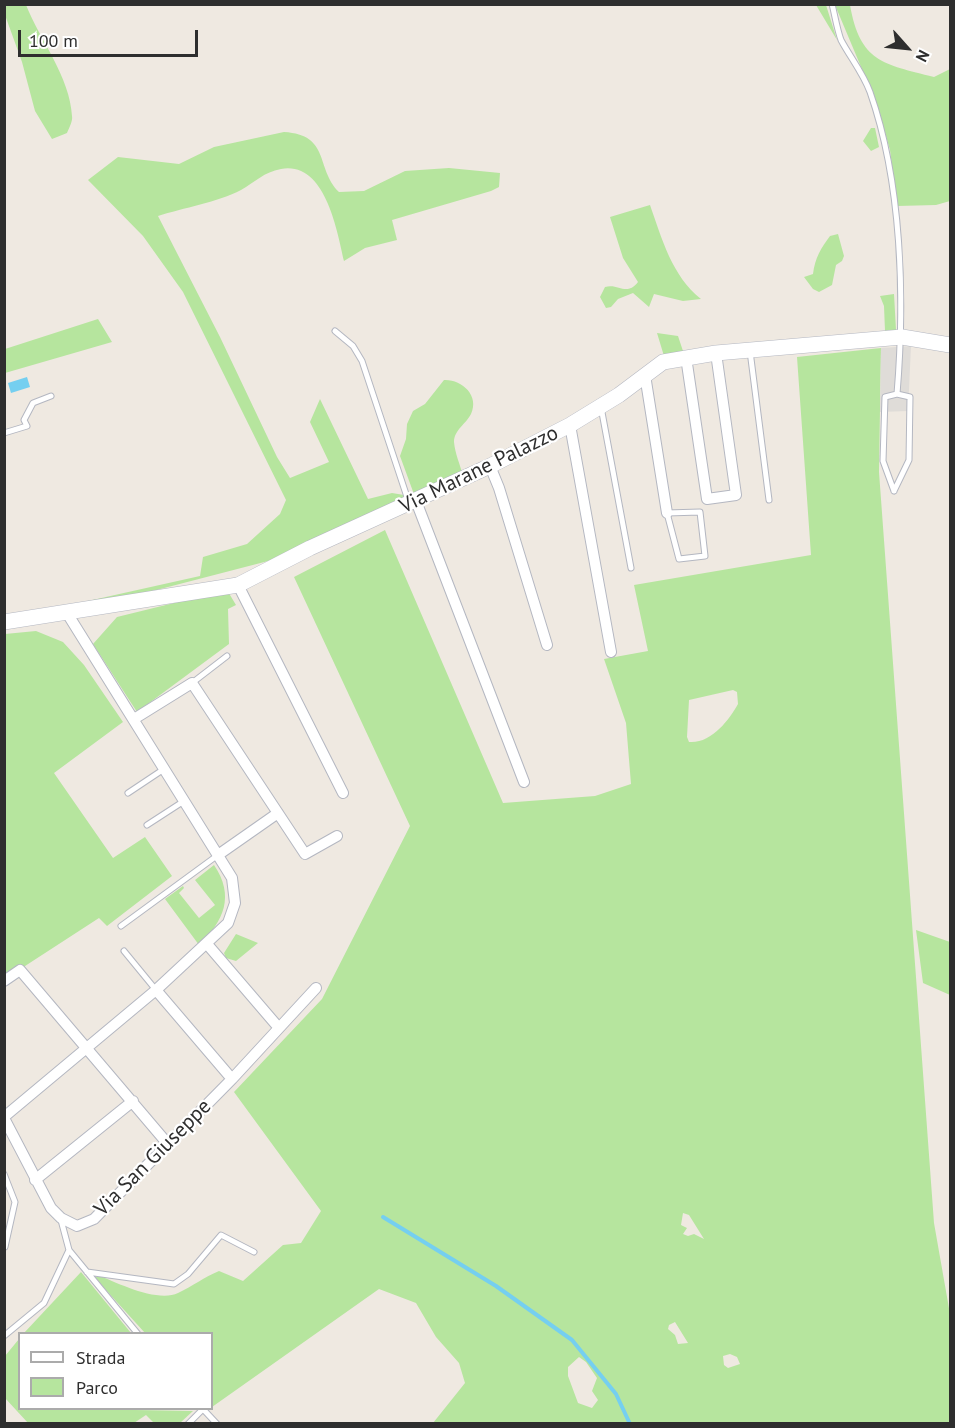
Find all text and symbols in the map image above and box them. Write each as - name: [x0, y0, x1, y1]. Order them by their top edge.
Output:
- scale bar: [21, 18, 201, 56]
- north arrow: [877, 18, 937, 78]
- text: 100 m: [29, 29, 78, 52]
- text: N: [912, 47, 934, 65]
- street label: Via Marane Palazzo: [395, 421, 563, 519]
- street label: Via San Giuseppe: [89, 1094, 217, 1222]
- legend: [18, 1332, 213, 1410]
- text: Strada: [76, 1346, 125, 1369]
- text: Parco: [76, 1376, 118, 1399]

